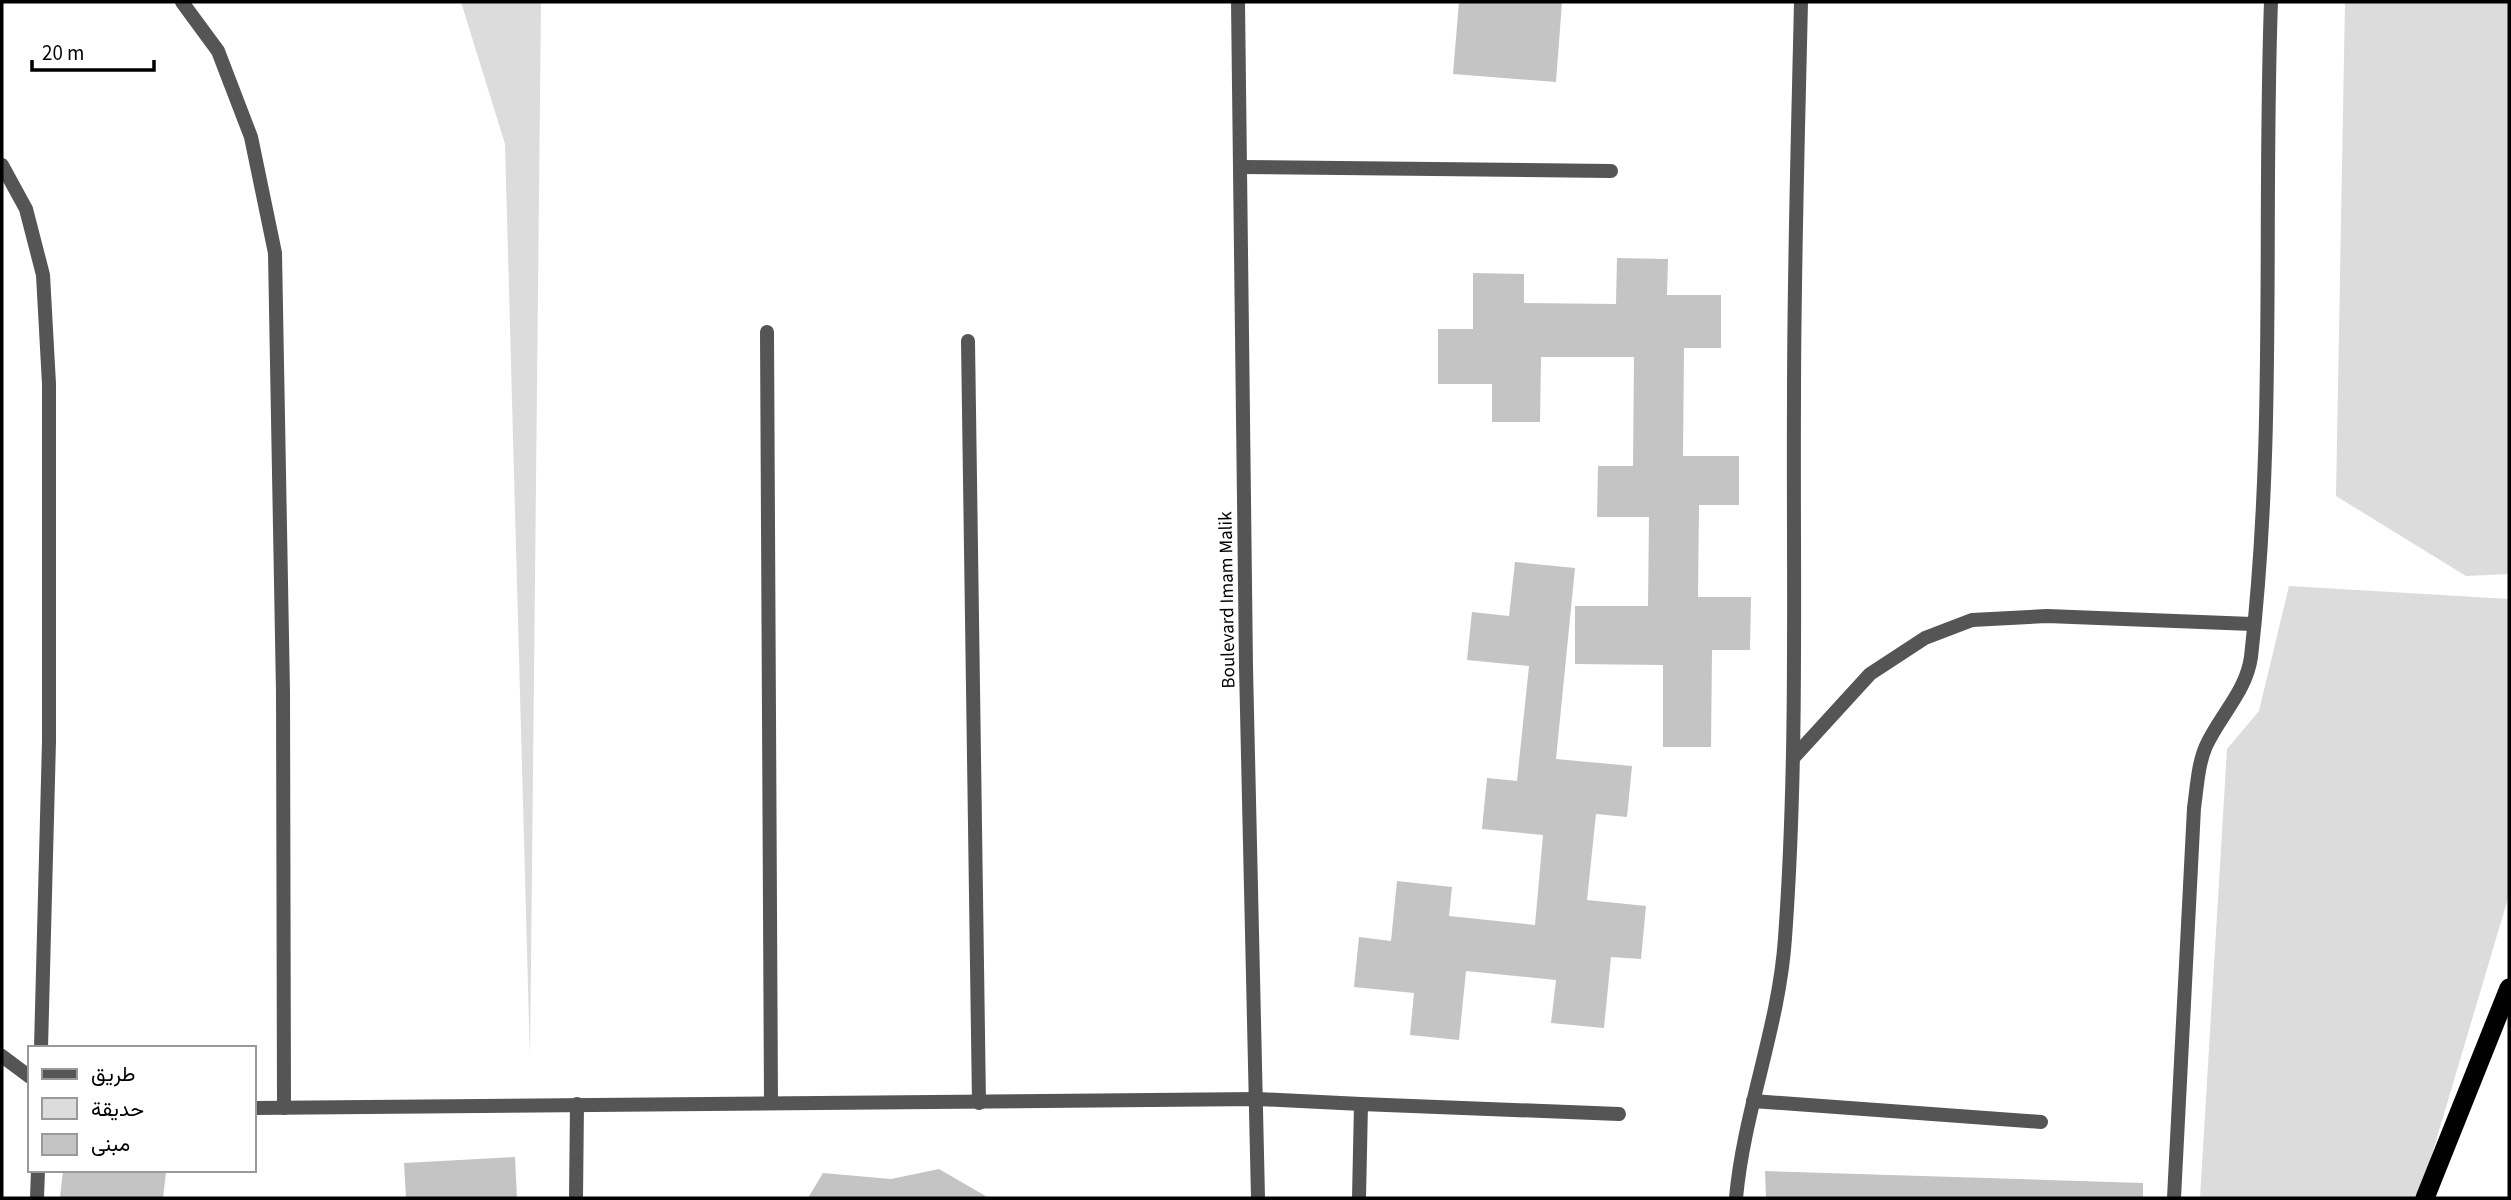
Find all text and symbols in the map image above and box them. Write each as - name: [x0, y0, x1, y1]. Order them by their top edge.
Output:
- scale bar: [32, 28, 154, 72]
- text: 20 m: [42, 38, 84, 68]
- street label: Boulevard Imam Malik: [1212, 511, 1243, 689]
- legend: [28, 1046, 256, 1172]
- text: طريق: [91, 1059, 136, 1089]
- text: حديقة: [91, 1094, 144, 1124]
- text: مبنى: [91, 1129, 130, 1159]

